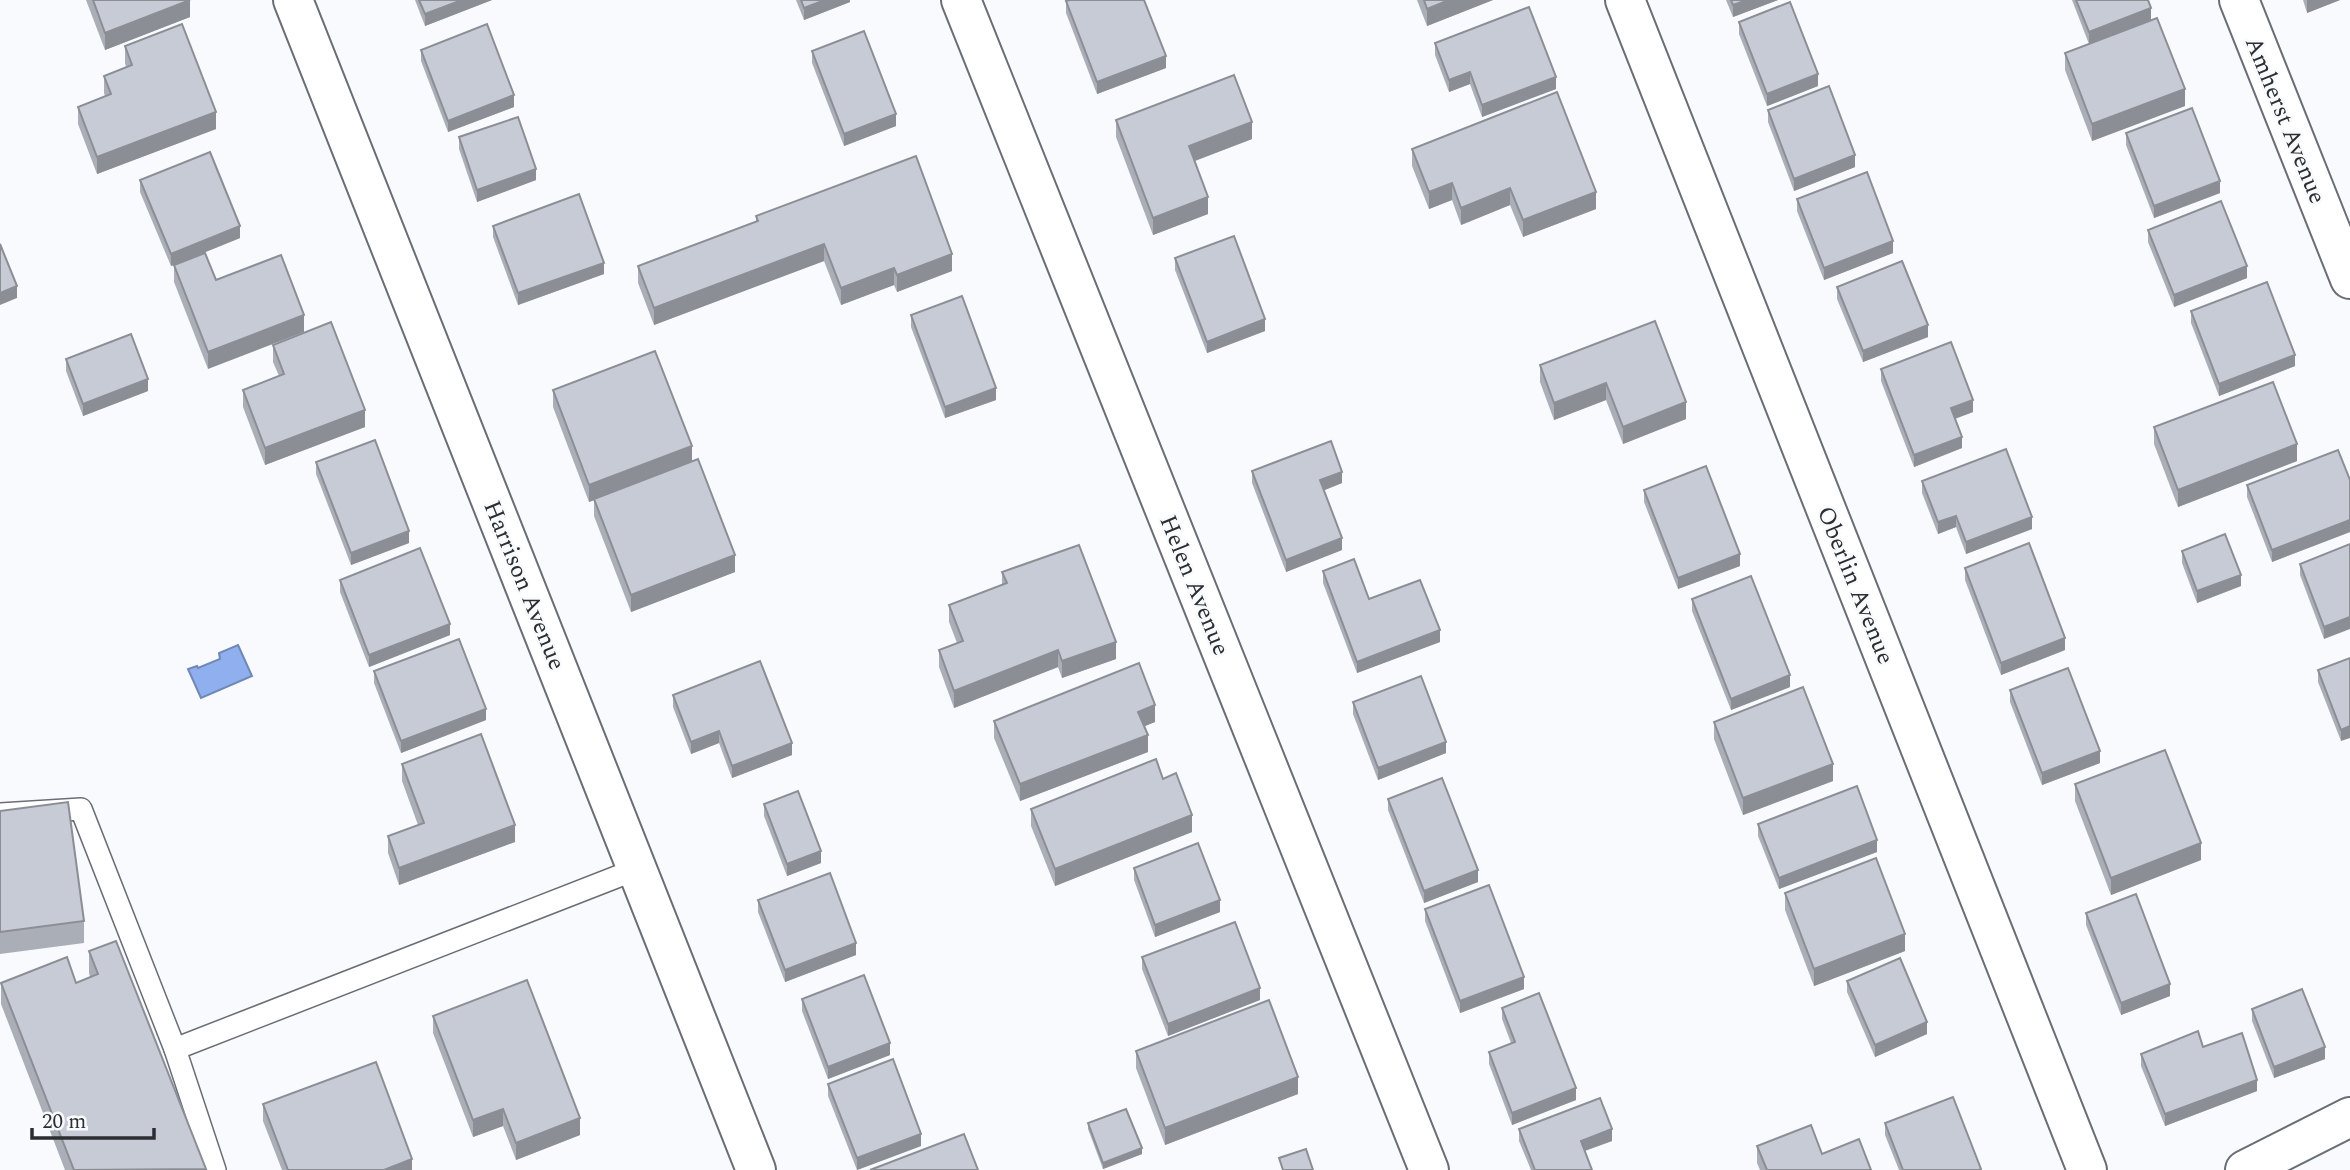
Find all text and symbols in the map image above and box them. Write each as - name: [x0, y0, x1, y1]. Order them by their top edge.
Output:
- street label: Amherst Avenue: [2235, 31, 2335, 209]
- street label: Harrison Avenue: [474, 495, 575, 676]
- street label: Oberlin Avenue: [1807, 501, 1903, 670]
- street label: Helen Avenue: [1149, 510, 1239, 661]
- scale bar: [32, 1096, 154, 1140]
- text: 20 m: [42, 1106, 86, 1138]

